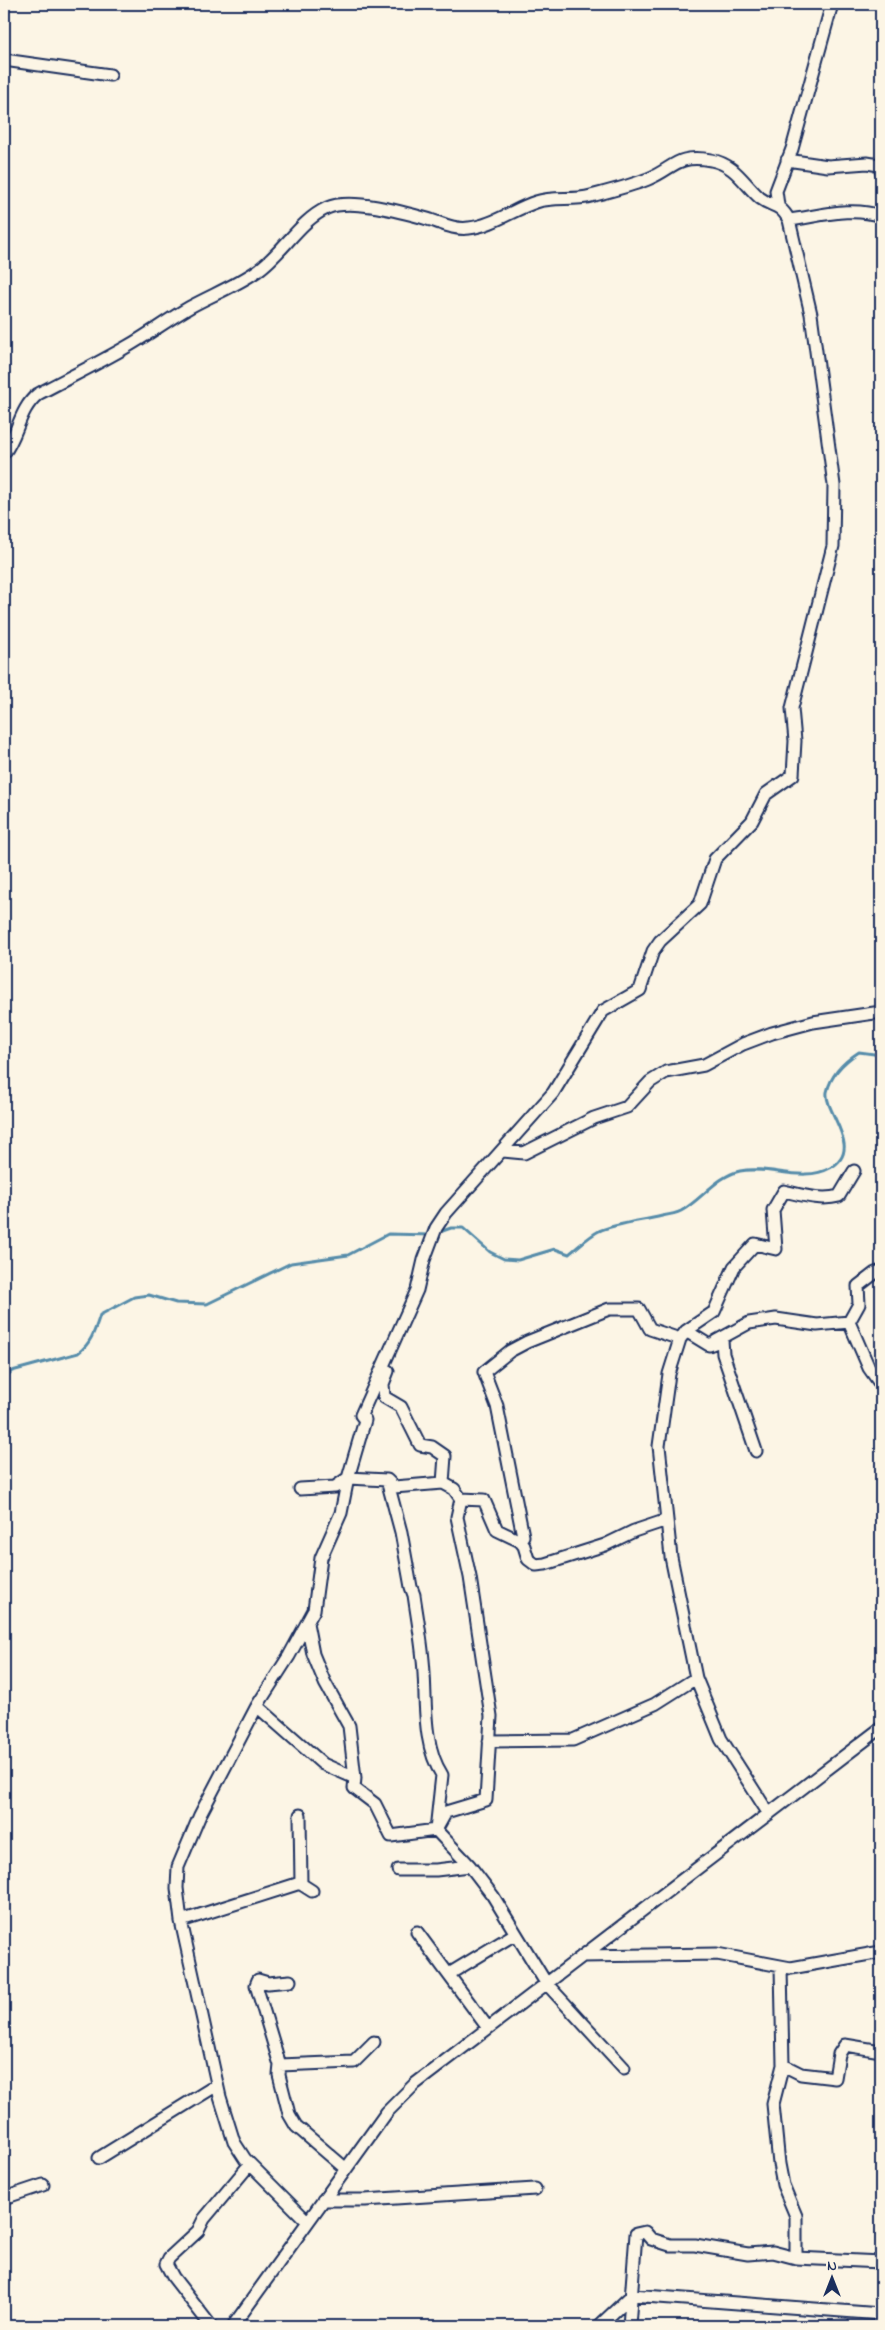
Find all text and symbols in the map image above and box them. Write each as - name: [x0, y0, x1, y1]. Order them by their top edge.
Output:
- north arrow: [808, 2252, 858, 2302]
- text: N: [827, 2256, 837, 2277]

